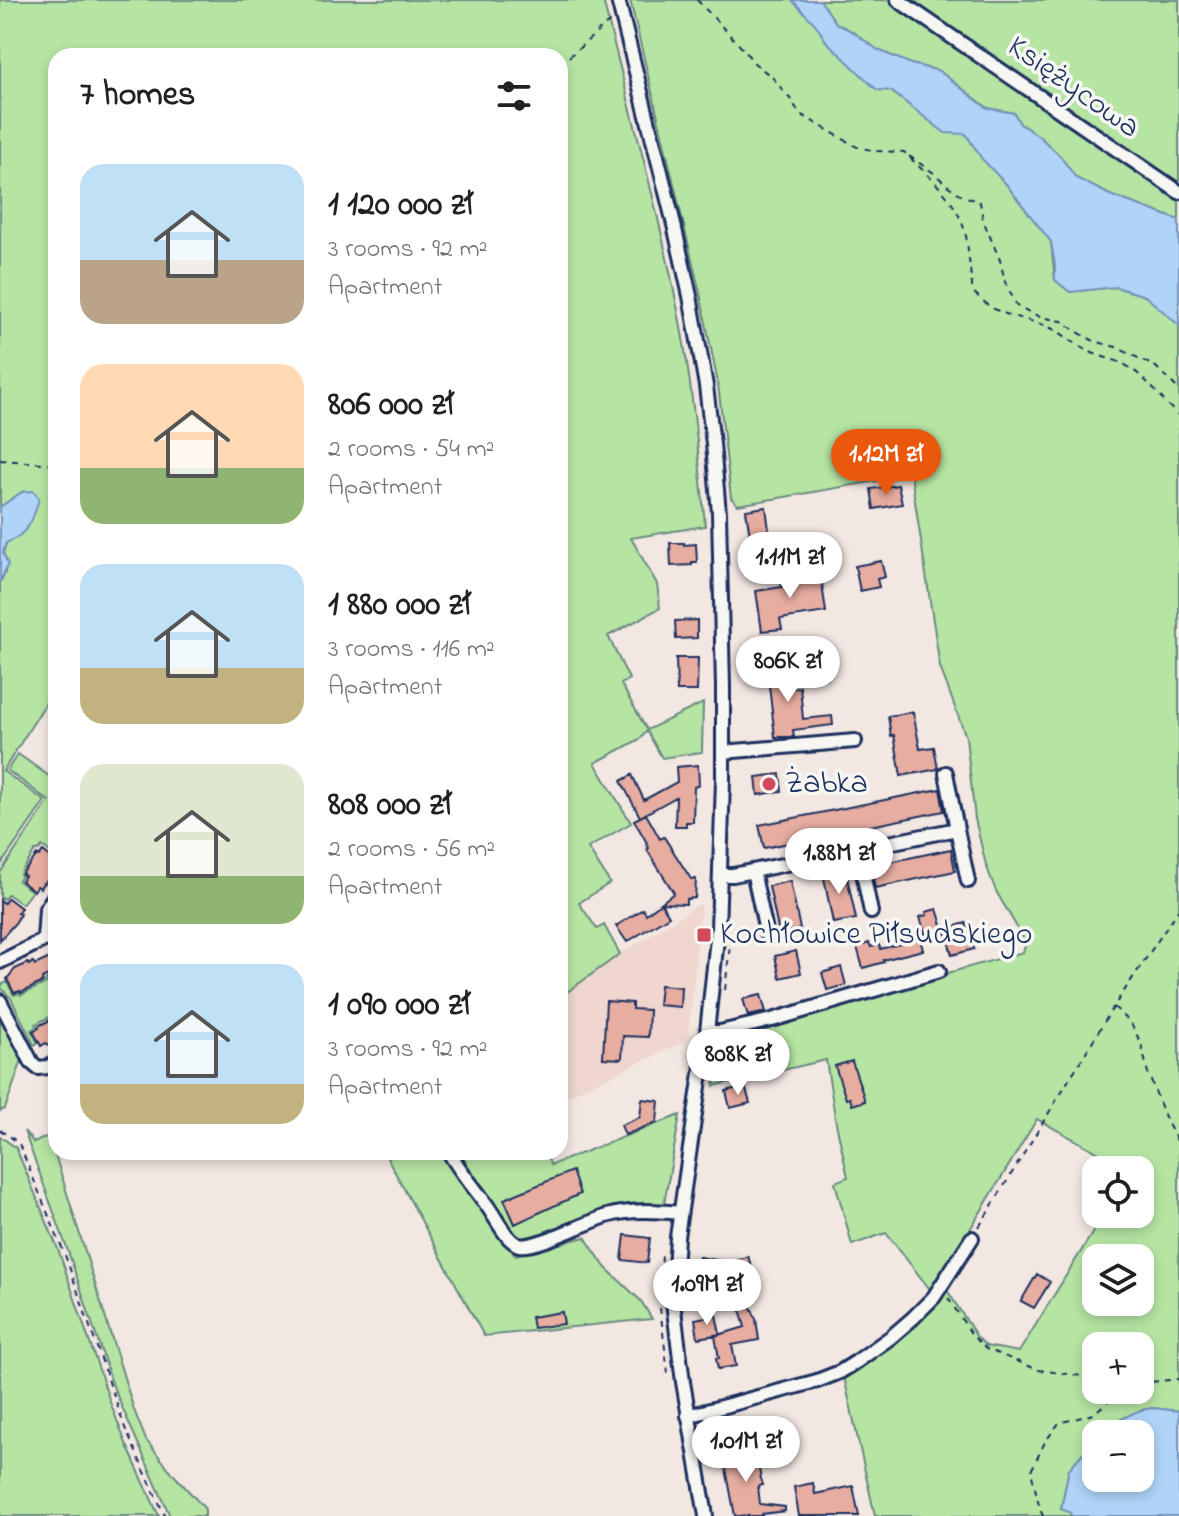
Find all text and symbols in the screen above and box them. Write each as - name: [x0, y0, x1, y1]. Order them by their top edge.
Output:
- street label: Księżycowa: [997, 25, 1149, 151]
- text: 7 homes: [80, 71, 195, 121]
- icon: filters: [492, 74, 536, 118]
- text: 1 120 000 zł: [328, 181, 473, 231]
- icon: home: [144, 196, 240, 292]
- text: 3 rooms · 92 m²: [328, 231, 487, 269]
- text: Apartment: [328, 269, 442, 307]
- text: 806 000 zł: [328, 381, 453, 431]
- icon: home: [144, 396, 240, 492]
- pin: 1.12M zł: [803, 429, 969, 497]
- text: 2 rooms · 54 m²: [328, 431, 494, 469]
- text: 1.12M zł: [849, 436, 923, 474]
- text: Apartment: [328, 469, 442, 507]
- pin: 1.11M zł: [707, 532, 873, 600]
- text: 1.11M zł: [755, 539, 825, 577]
- text: 1 880 000 zł: [328, 581, 471, 631]
- icon: home: [144, 596, 240, 692]
- text: 3 rooms · 116 m²: [328, 631, 495, 669]
- pin: 806K zł: [714, 636, 862, 704]
- text: 806K zł: [754, 643, 822, 681]
- text: Apartment: [328, 669, 442, 707]
- place label: Żabka: [785, 761, 868, 808]
- marker: Żabka: [760, 775, 778, 793]
- text: 808 000 zł: [328, 781, 451, 831]
- icon: home: [144, 796, 240, 892]
- pin: 1.88M zł: [756, 828, 922, 896]
- text: 2 rooms · 56 m²: [328, 831, 495, 869]
- text: 1.88M zł: [803, 835, 875, 873]
- text: Apartment: [328, 869, 442, 907]
- place label: Kochłowice Piłsudskiego: [720, 912, 1032, 959]
- marker: Kochłowice Piłsudskiego: [695, 926, 713, 944]
- text: 1 090 000 zł: [328, 981, 470, 1031]
- icon: home: [144, 996, 240, 1092]
- pin: 808K zł: [664, 1029, 812, 1097]
- text: 3 rooms · 92 m²: [328, 1031, 487, 1069]
- text: 808K zł: [705, 1036, 771, 1074]
- text: Apartment: [328, 1069, 442, 1107]
- map controls: [1082, 1156, 1154, 1492]
- button: locate: [1082, 1156, 1154, 1228]
- button: layers: [1082, 1244, 1154, 1316]
- pin: 1.09M zł: [624, 1259, 790, 1327]
- text: 1.09M zł: [671, 1266, 743, 1304]
- button: +: [1082, 1332, 1154, 1404]
- pin: 1.01M zł: [663, 1416, 829, 1484]
- button: −: [1082, 1420, 1154, 1492]
- text: 1.01M zł: [710, 1423, 782, 1461]

